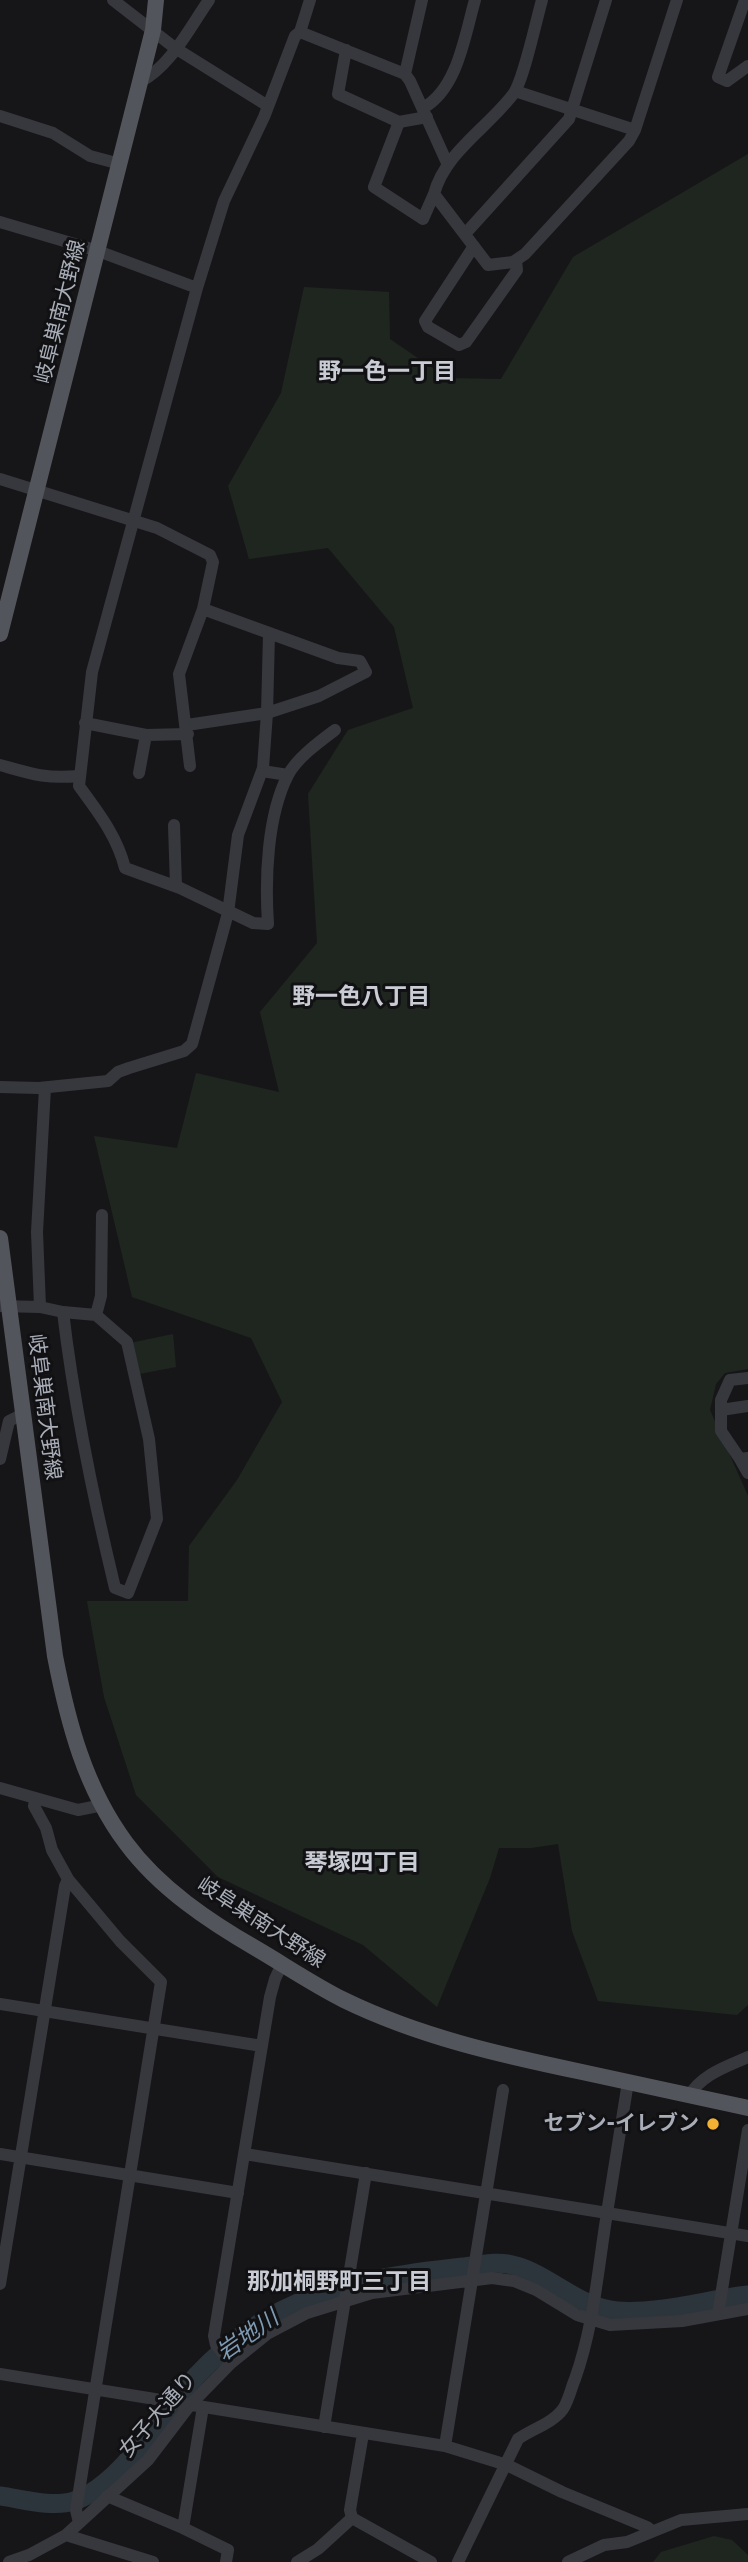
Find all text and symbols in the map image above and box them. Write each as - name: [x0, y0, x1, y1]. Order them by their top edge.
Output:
- street label: 岐阜巣南大野線: [31, 238, 91, 386]
- district label: 野一色一丁目: [318, 358, 456, 386]
- district label: 野一色八丁目: [292, 983, 430, 1011]
- street label: 岐阜巣南大野線: [23, 1333, 65, 1481]
- district label: 琴塚四丁目: [305, 1849, 419, 1877]
- street label: 岐阜巣南大野線: [192, 1872, 330, 1974]
- place label: セブン-イレブン: [544, 2111, 699, 2137]
- marker: セブン-イレブン: [705, 2116, 721, 2132]
- district label: 那加桐野町三丁目: [247, 2268, 431, 2296]
- water label: 岩地川: [212, 2305, 284, 2367]
- street label: 女子大通り: [114, 2367, 202, 2463]

